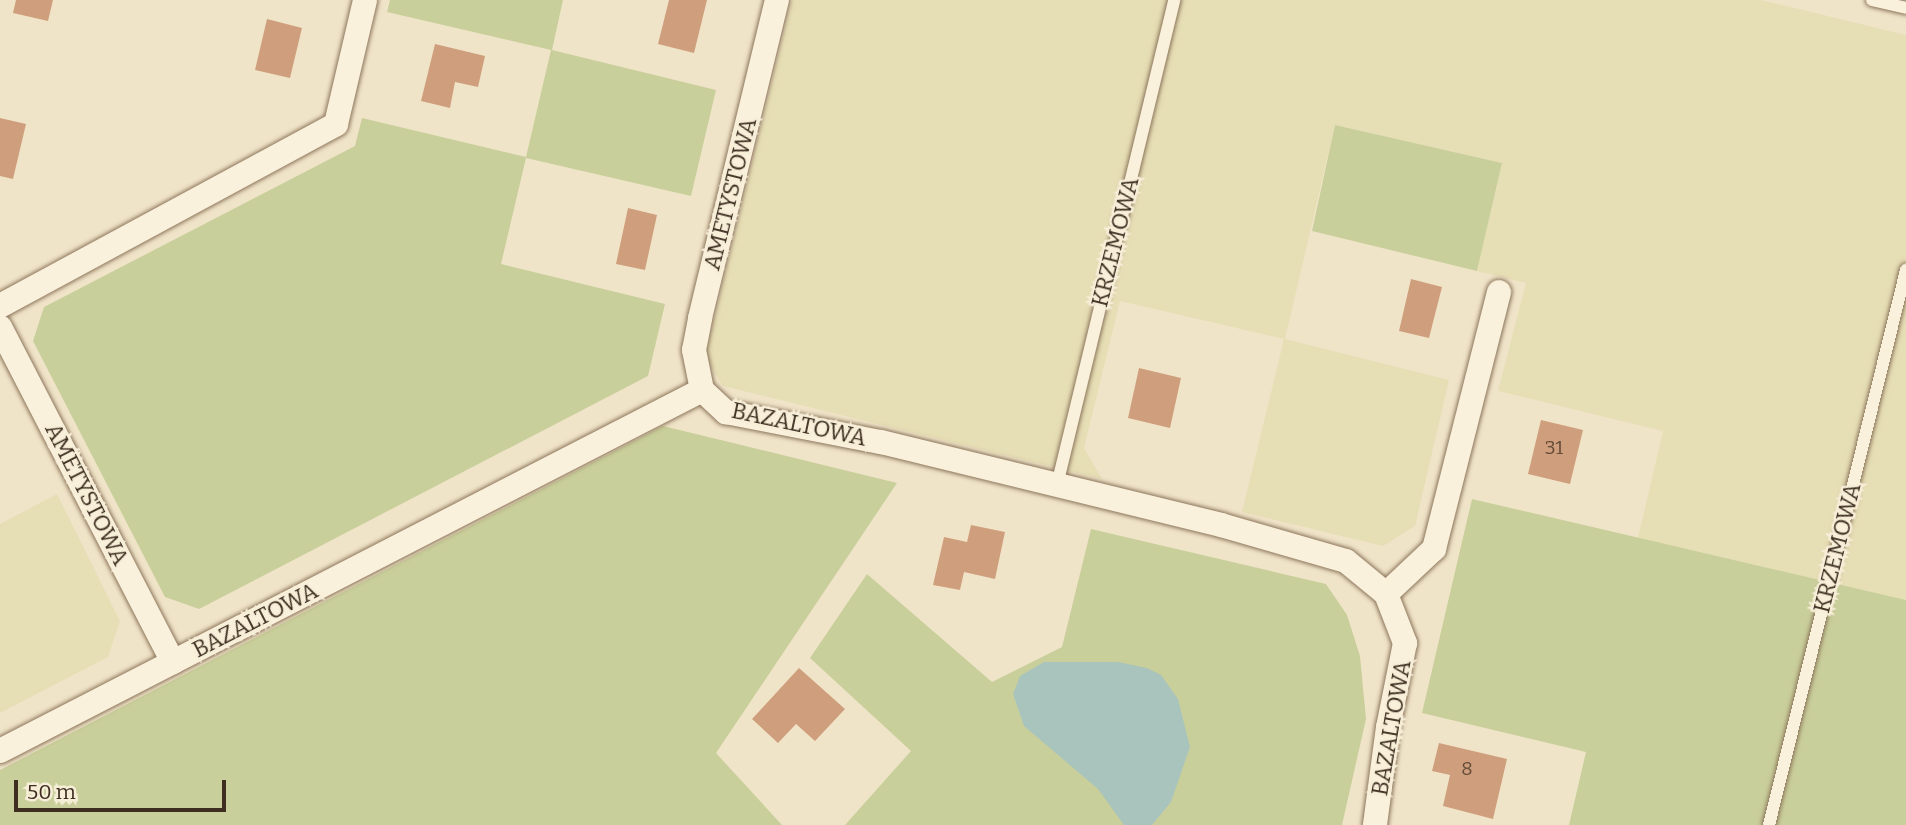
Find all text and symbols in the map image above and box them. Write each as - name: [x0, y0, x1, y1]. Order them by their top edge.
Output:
- street label: AMETYSTOWA: [698, 115, 762, 273]
- street label: KRZEMOWA: [1086, 174, 1144, 310]
- street label: BAZALTOWA: [729, 396, 869, 452]
- street label: AMETYSTOWA: [39, 418, 135, 570]
- house number: 31: [1545, 437, 1563, 459]
- street label: KRZEMOWA: [1808, 480, 1866, 616]
- street label: BAZALTOWA: [188, 577, 322, 663]
- street label: BAZALTOWA: [1366, 658, 1416, 798]
- house number: 8: [1461, 758, 1473, 780]
- scale bar: [18, 766, 229, 810]
- text: 50 m: [27, 779, 76, 805]

